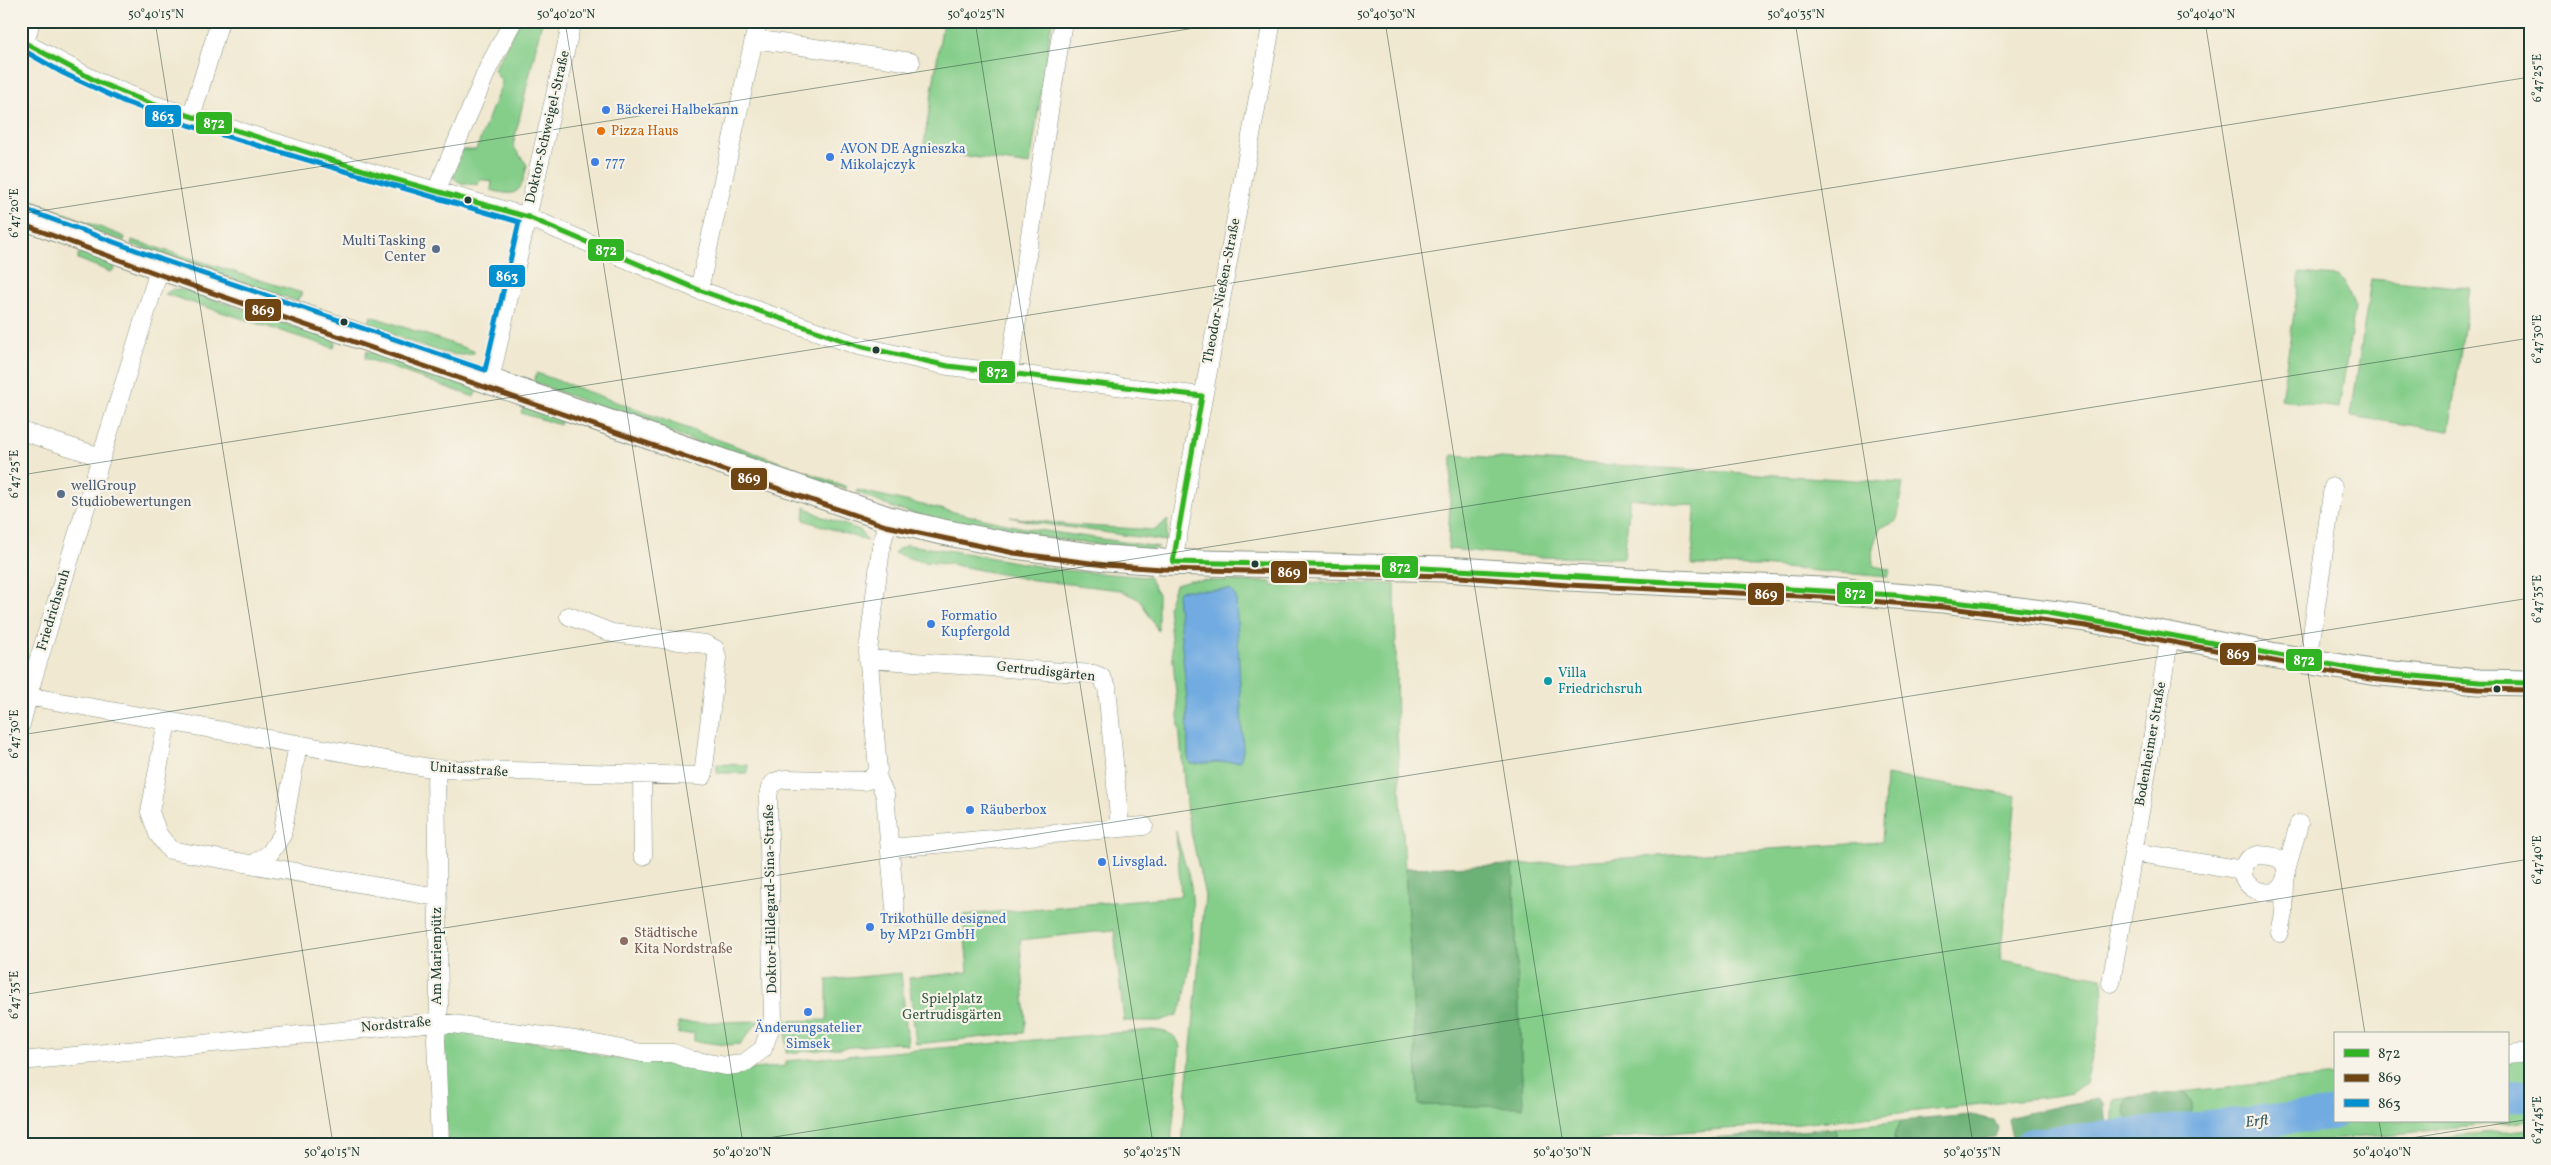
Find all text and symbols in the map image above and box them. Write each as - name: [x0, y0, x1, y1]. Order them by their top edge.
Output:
- text: 50°40'15"N: [128, 7, 184, 23]
- text: 50°40'20"N: [537, 7, 595, 23]
- text: 50°40'25"N: [947, 7, 1005, 23]
- text: 50°40'30"N: [1357, 7, 1415, 23]
- text: 50°40'35"N: [1767, 7, 1825, 23]
- text: 50°40'40"N: [2177, 7, 2235, 23]
- street label: Doktor-Schweigel-Straße: [521, 48, 575, 205]
- text: 6°47'25"E: [2530, 54, 2546, 102]
- place label: Bäckerei Halbekann: [616, 101, 739, 120]
- line badge: 863: [144, 104, 182, 128]
- marker: Bäckerei Halbekann: [600, 104, 612, 116]
- text: 863: [152, 108, 174, 127]
- line badge: 872: [195, 111, 233, 135]
- text: 872: [203, 115, 225, 134]
- place label: Pizza Haus: [611, 122, 679, 141]
- marker: Pizza Haus: [595, 125, 607, 137]
- place label: AVON DE Agnieszka Mikolajczyk: [840, 140, 966, 175]
- marker: AVON DE Agnieszka Mikolajczyk: [824, 151, 836, 163]
- place label: 777: [605, 153, 626, 172]
- marker: 777: [589, 156, 601, 168]
- text: 6°47'20"E: [7, 188, 23, 238]
- unlabelled marker: [463, 195, 473, 205]
- street label: Theodor-Nießen-Straße: [1199, 216, 1246, 365]
- place label: Multi Tasking Center: [342, 232, 426, 267]
- line badge: 872: [587, 238, 625, 262]
- text: 872: [595, 242, 617, 261]
- marker: Multi Tasking Center: [430, 243, 442, 255]
- line badge: 863: [488, 264, 526, 288]
- text: 863: [496, 268, 518, 287]
- line badge: 869: [244, 298, 282, 322]
- text: 869: [251, 302, 275, 321]
- text: 6°47'30"E: [2530, 314, 2546, 364]
- unlabelled marker: [339, 317, 349, 327]
- unlabelled marker: [871, 345, 881, 355]
- line badge: 872: [978, 360, 1016, 384]
- text: 872: [986, 364, 1008, 383]
- text: 6°47'25"E: [7, 450, 23, 498]
- line badge: 869: [730, 467, 768, 491]
- text: 869: [737, 470, 761, 489]
- place label: wellGroup Studiobewertungen: [71, 477, 192, 512]
- marker: wellGroup Studiobewertungen: [55, 488, 67, 500]
- line badge: 872: [1381, 555, 1419, 579]
- unlabelled marker: [1250, 559, 1260, 569]
- text: 872: [1389, 559, 1411, 578]
- line badge: 869: [1270, 560, 1308, 584]
- text: 869: [1277, 564, 1301, 583]
- street label: Friedrichsruh: [33, 567, 75, 653]
- text: 6°47'35"E: [2530, 575, 2546, 623]
- line badge: 872: [1836, 581, 1874, 605]
- line badge: 869: [1747, 582, 1785, 606]
- text: 872: [1844, 585, 1866, 604]
- text: 869: [1754, 586, 1778, 605]
- place label: Formatio Kupfergold: [941, 607, 1010, 642]
- marker: Formatio Kupfergold: [925, 618, 937, 630]
- line badge: 869: [2219, 642, 2257, 666]
- text: 869: [2226, 646, 2250, 665]
- line badge: 872: [2285, 648, 2323, 672]
- text: 872: [2293, 652, 2315, 671]
- street label: Gertrudisgärten: [996, 657, 1096, 687]
- place label: Villa Friedrichsruh: [1558, 664, 1642, 699]
- marker: Villa Friedrichsruh: [1542, 675, 1554, 687]
- street label: Bodenheimer Straße: [2131, 680, 2171, 808]
- unlabelled marker: [2492, 684, 2502, 694]
- text: 6°47'30"E: [7, 709, 23, 759]
- street label: Unitasstraße: [429, 758, 509, 782]
- place label: Räuberbox: [980, 801, 1047, 820]
- street label: Doktor-Hildegard-Sina-Straße: [760, 804, 782, 994]
- marker: Räuberbox: [964, 804, 976, 816]
- text: 6°47'40"E: [2530, 835, 2546, 885]
- place label: Livsglad.: [1112, 853, 1167, 872]
- marker: Livsglad.: [1096, 856, 1108, 868]
- street label: Am Marienpütz: [428, 907, 447, 1005]
- place label: Trikothülle designed by MP21 GmbH: [880, 910, 1006, 945]
- marker: Trikothülle designed by MP21 GmbH: [864, 921, 876, 933]
- place label: Städtische Kita Nordstraße: [634, 924, 733, 959]
- marker: Städtische Kita Nordstraße: [618, 935, 630, 947]
- text: 6°47'35"E: [7, 971, 23, 1019]
- park label: Spielplatz Gertrudisgärten: [902, 990, 1002, 1025]
- marker: Änderungsatelier Simsek: [802, 1006, 814, 1018]
- street label: Nordstraße: [360, 1012, 432, 1038]
- place label: Änderungsatelier Simsek: [754, 1019, 862, 1054]
- legend: [2334, 1032, 2508, 1122]
- text: 872: [2378, 1044, 2401, 1065]
- text: 869: [2378, 1068, 2401, 1089]
- text: 863: [2378, 1094, 2401, 1115]
- text: 6°47'45"E: [2530, 1096, 2546, 1144]
- water label: Erft: [2244, 1110, 2270, 1134]
- text: 50°40'15"N: [304, 1145, 360, 1161]
- text: 50°40'20"N: [713, 1145, 771, 1161]
- text: 50°40'25"N: [1123, 1145, 1181, 1161]
- text: 50°40'30"N: [1533, 1145, 1591, 1161]
- text: 50°40'35"N: [1943, 1145, 2001, 1161]
- text: 50°40'40"N: [2353, 1145, 2411, 1161]

